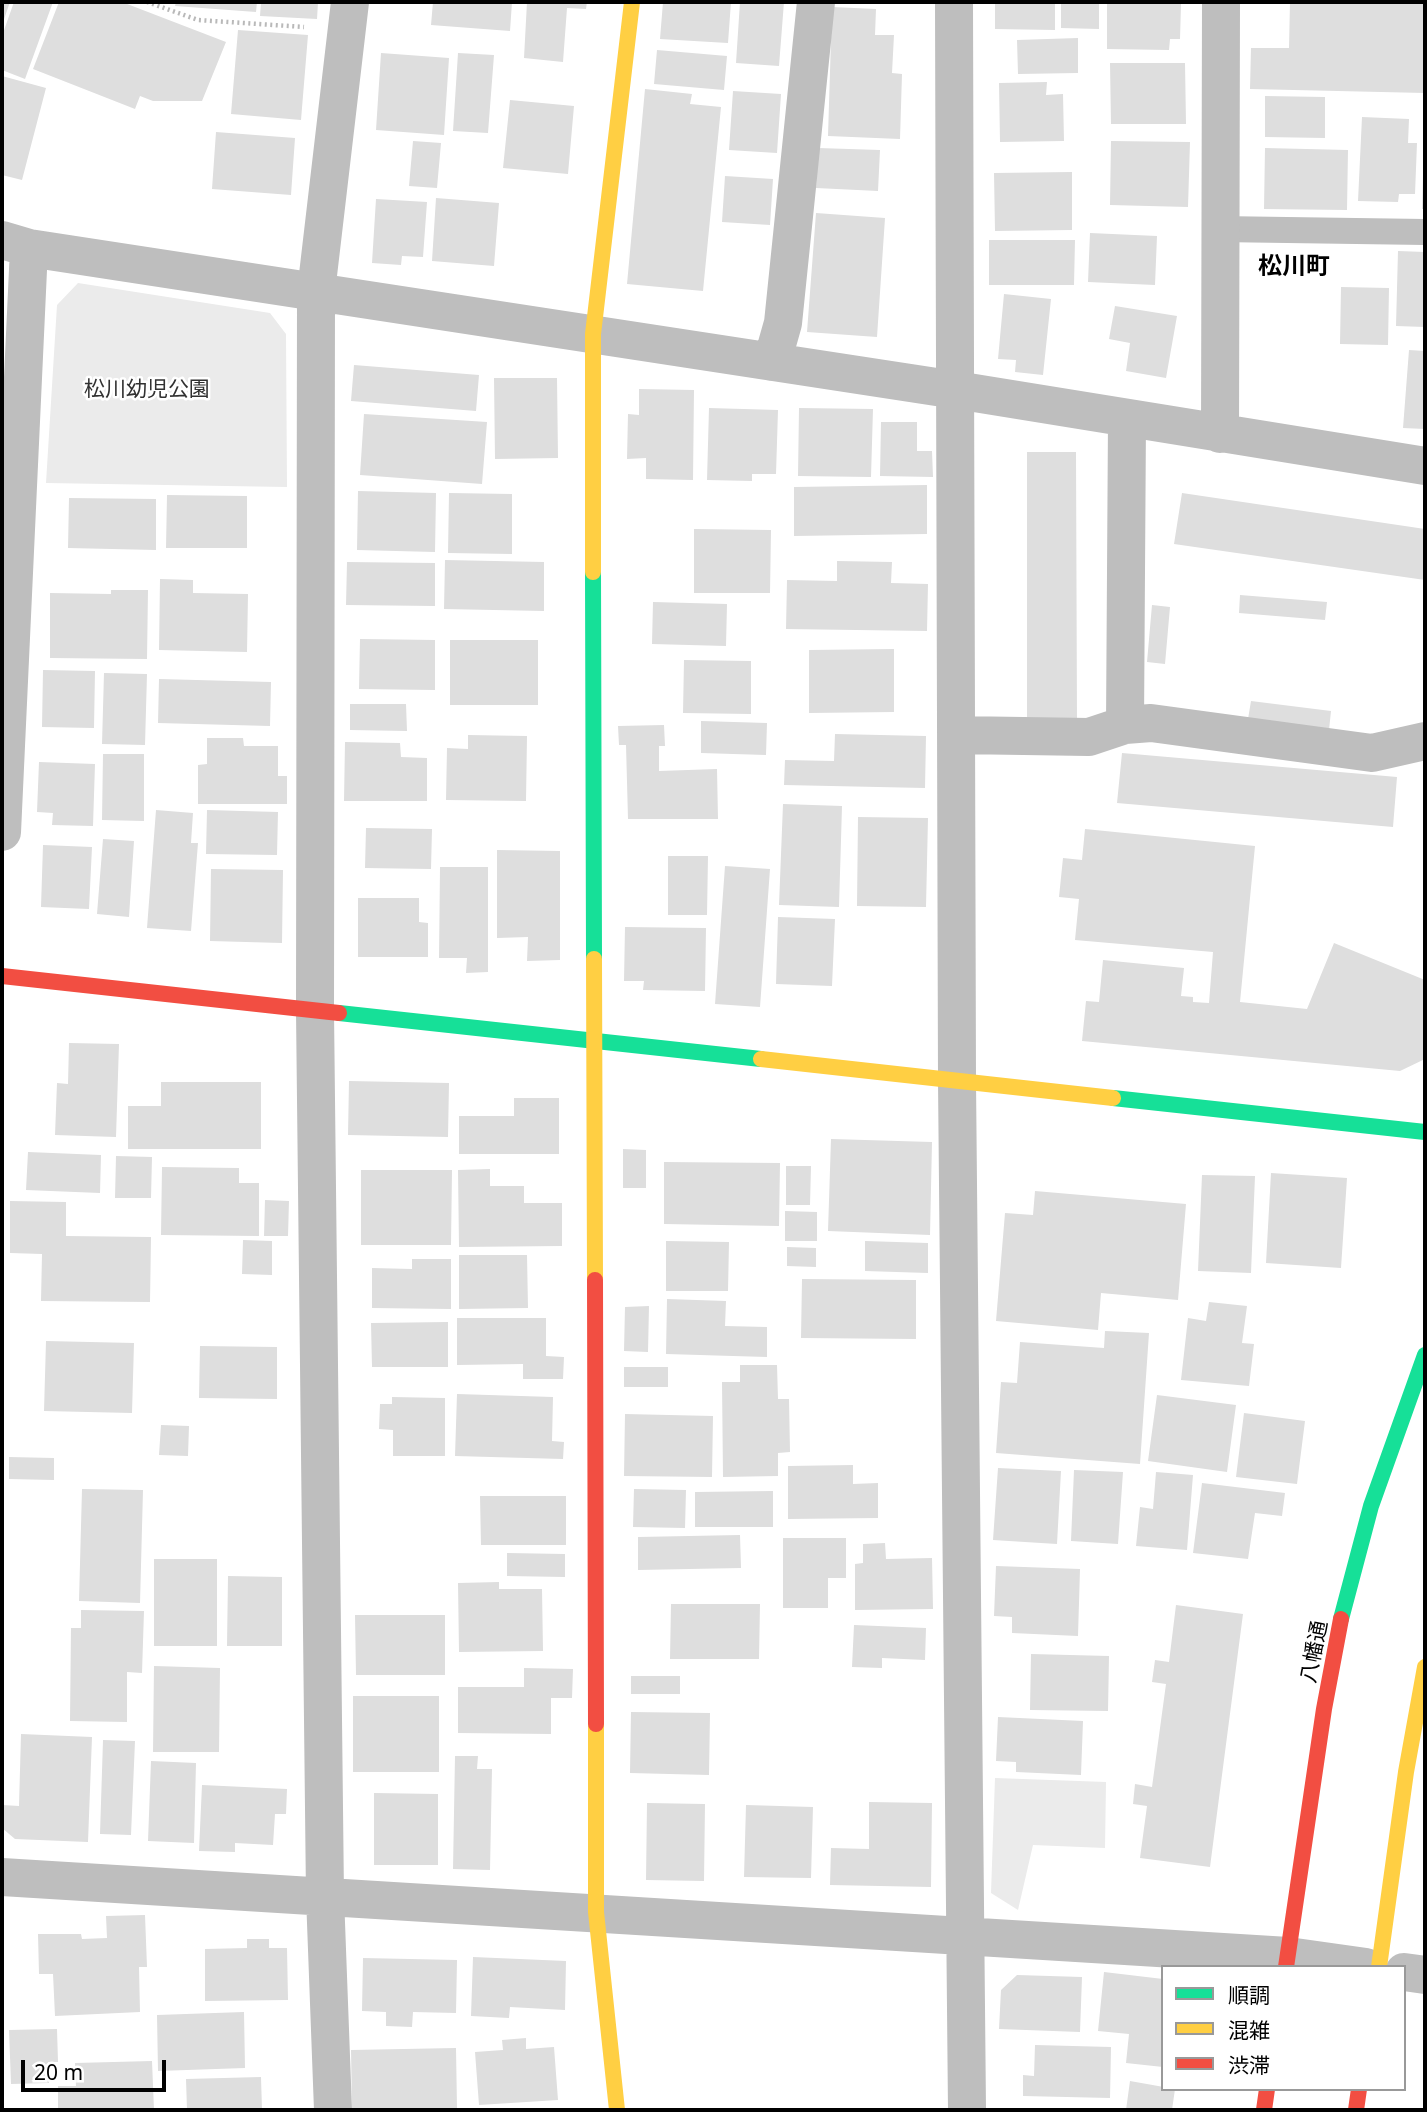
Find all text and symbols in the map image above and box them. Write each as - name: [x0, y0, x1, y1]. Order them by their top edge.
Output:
- district label: 松川町: [1258, 253, 1330, 281]
- park label: 松川幼児公園: [84, 377, 210, 403]
- street label: 八幡通: [1297, 1619, 1333, 1685]
- legend: [1161, 1965, 1406, 2091]
- text: 順調: [1228, 1981, 1270, 2009]
- text: 混雑: [1228, 2016, 1270, 2044]
- scale bar: [24, 2046, 170, 2090]
- text: 渋滞: [1228, 2051, 1270, 2079]
- text: 20 m: [34, 2058, 83, 2086]

